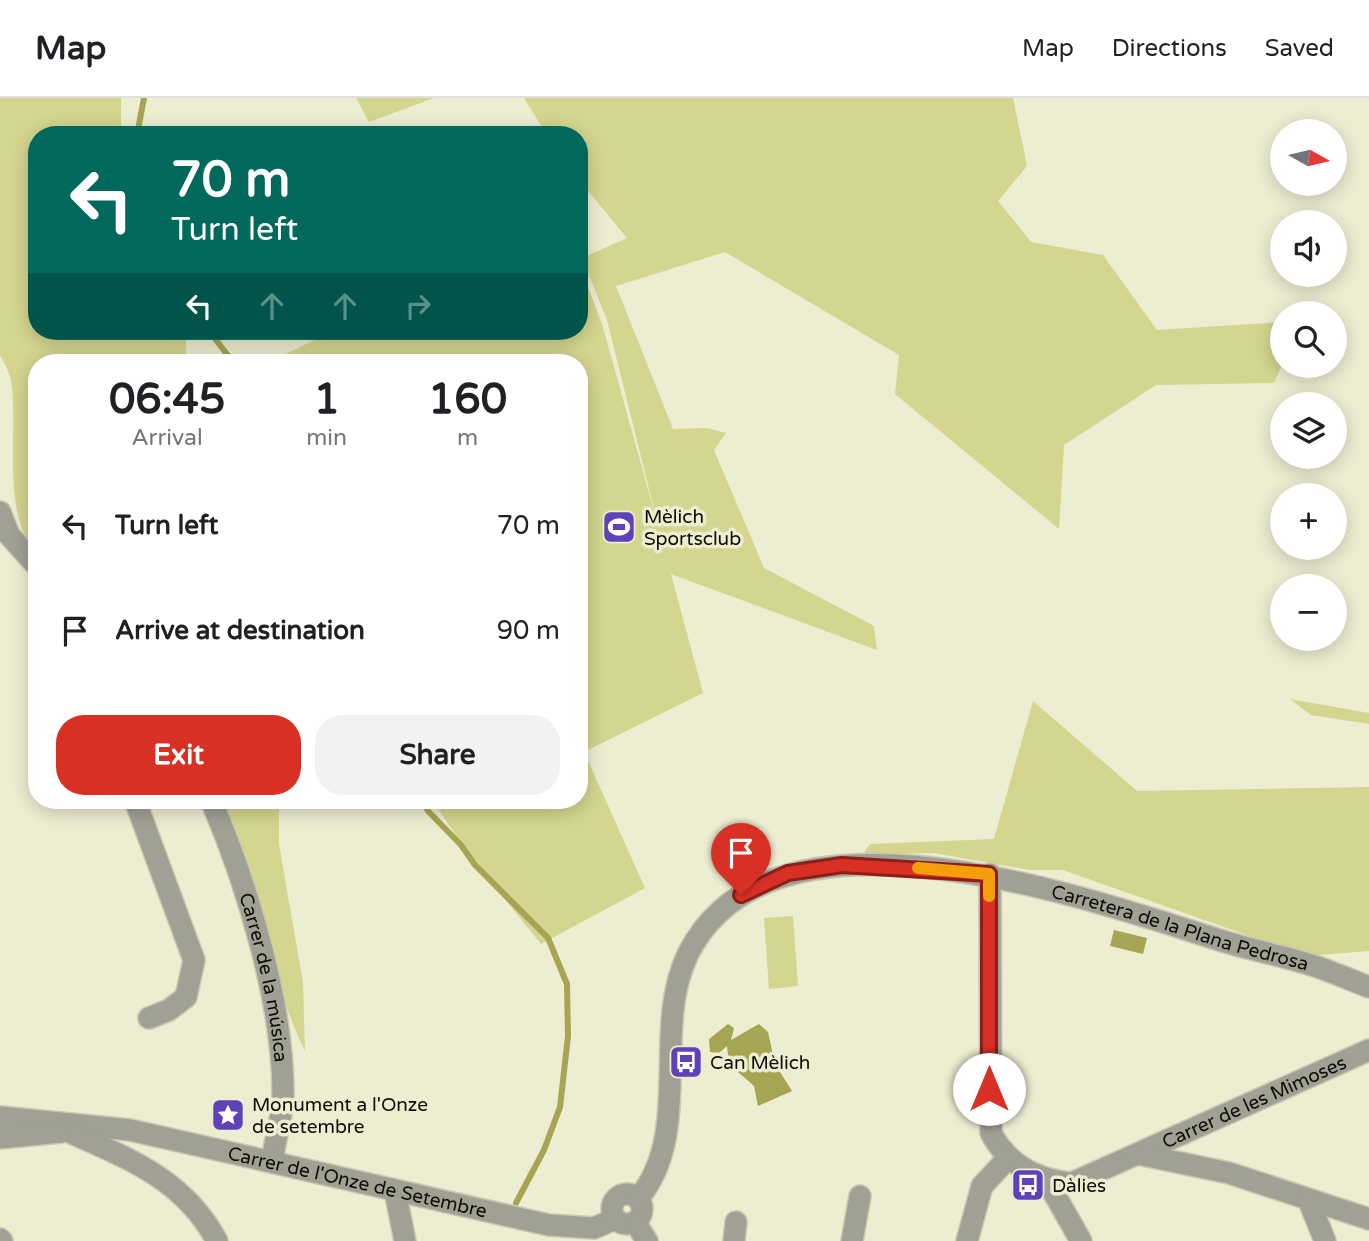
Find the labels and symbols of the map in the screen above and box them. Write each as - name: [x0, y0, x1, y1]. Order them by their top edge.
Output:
- north arrow: [1270, 119, 1348, 196]
- place label: Mèlich Sportsclub: [644, 506, 741, 550]
- sports icon: Mèlich Sportsclub: [600, 508, 638, 546]
- pin: [711, 823, 771, 895]
- street label: Carretera de la Plana Pedrosa: [1049, 881, 1311, 976]
- street label: Carrer de la música: [234, 890, 292, 1063]
- bus stop icon: Can Mèlich: [667, 1043, 705, 1081]
- place label: Can Mèlich: [710, 1052, 810, 1074]
- position arrow: [952, 1052, 1026, 1126]
- street label: Carrer de les Mimoses: [1159, 1052, 1350, 1153]
- place label: Monument a l'Onze de setembre: [252, 1094, 428, 1138]
- place icon: Monument a l'Onze de setembre: [209, 1096, 247, 1134]
- street label: Carrer de l'Onze de Setembre: [226, 1143, 489, 1223]
- bus stop icon: Dàlies: [1009, 1166, 1047, 1204]
- place label: Dàlies: [1052, 1175, 1106, 1197]

